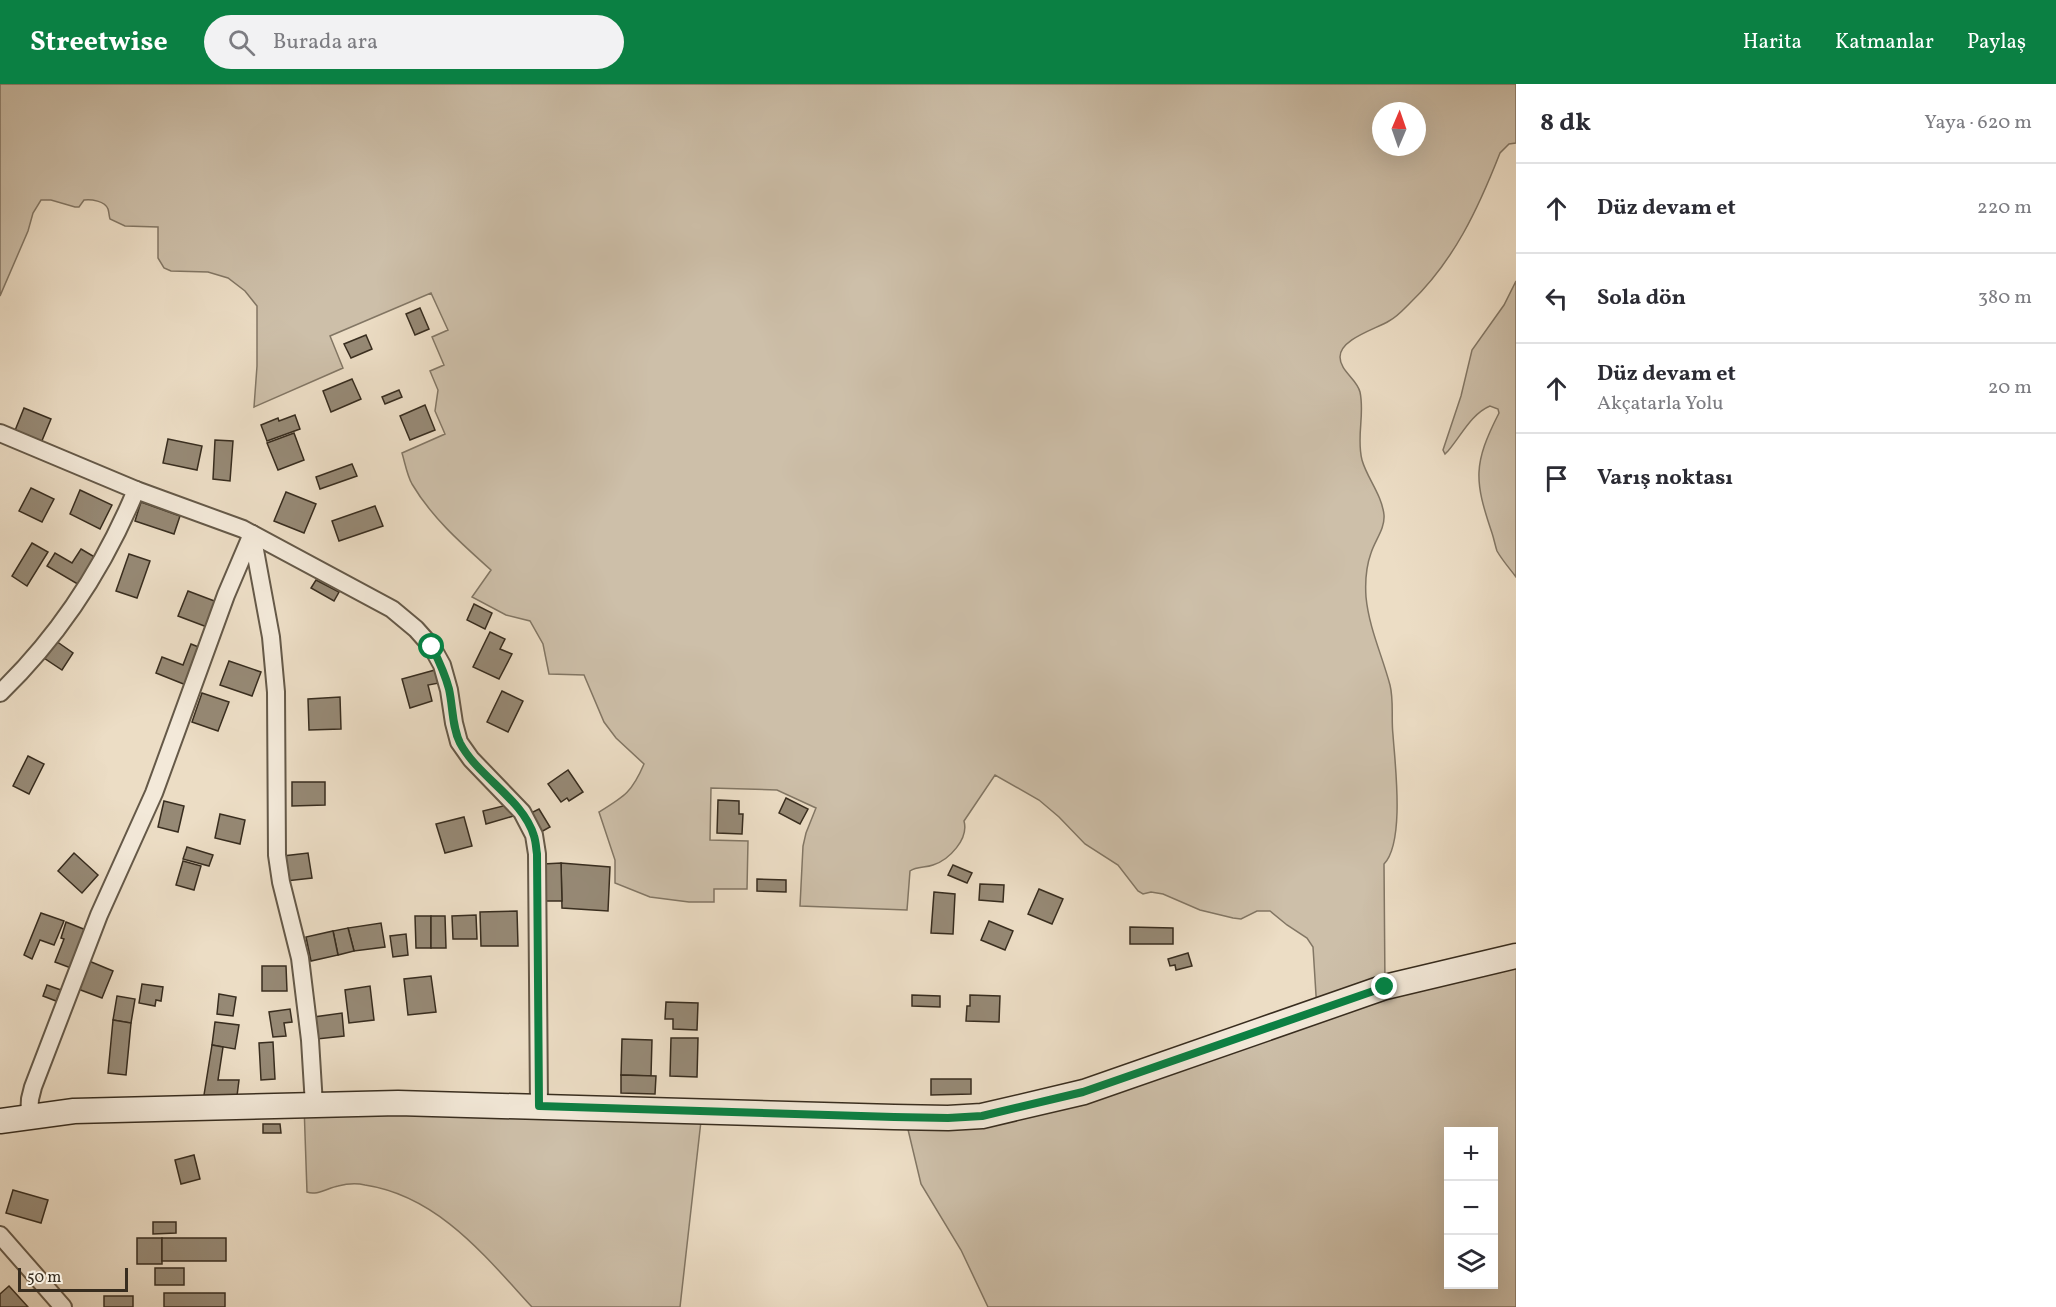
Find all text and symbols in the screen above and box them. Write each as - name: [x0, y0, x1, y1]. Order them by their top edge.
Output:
- search box: [204, 15, 624, 69]
- text: Streetwise: [30, 23, 168, 62]
- icon: search: [225, 26, 258, 59]
- text: Burada ara: [273, 27, 378, 58]
- text: Harita: [1743, 28, 1802, 57]
- text: Katmanlar: [1835, 28, 1934, 57]
- text: Paylaş: [1967, 28, 2026, 57]
- north arrow: [1372, 102, 1426, 156]
- text: 8 dk: [1540, 105, 1591, 141]
- text: Yaya · 620 m: [1924, 109, 2032, 137]
- icon: ahead: [1540, 192, 1573, 225]
- text: Düz devam et: [1597, 193, 1736, 224]
- text: 220 m: [1977, 194, 2032, 222]
- icon: left: [1540, 282, 1573, 315]
- text: Sola dön: [1597, 283, 1686, 314]
- text: 380 m: [1978, 284, 2032, 312]
- text: Düz devam et: [1597, 359, 1736, 390]
- icon: ahead: [1540, 372, 1573, 405]
- text: 20 m: [1988, 374, 2032, 402]
- text: Akçatarla Yolu: [1597, 390, 1723, 418]
- icon: arrive: [1540, 462, 1573, 495]
- text: Varış noktası: [1597, 463, 1733, 494]
- route start: [418, 633, 444, 659]
- route end: [1371, 973, 1397, 999]
- map controls: [1444, 1127, 1498, 1289]
- button: +: [1444, 1127, 1498, 1181]
- button: −: [1444, 1181, 1498, 1235]
- button: layers: [1444, 1235, 1498, 1289]
- scale bar: [18, 1265, 128, 1292]
- text: 50 m: [27, 1267, 61, 1289]

